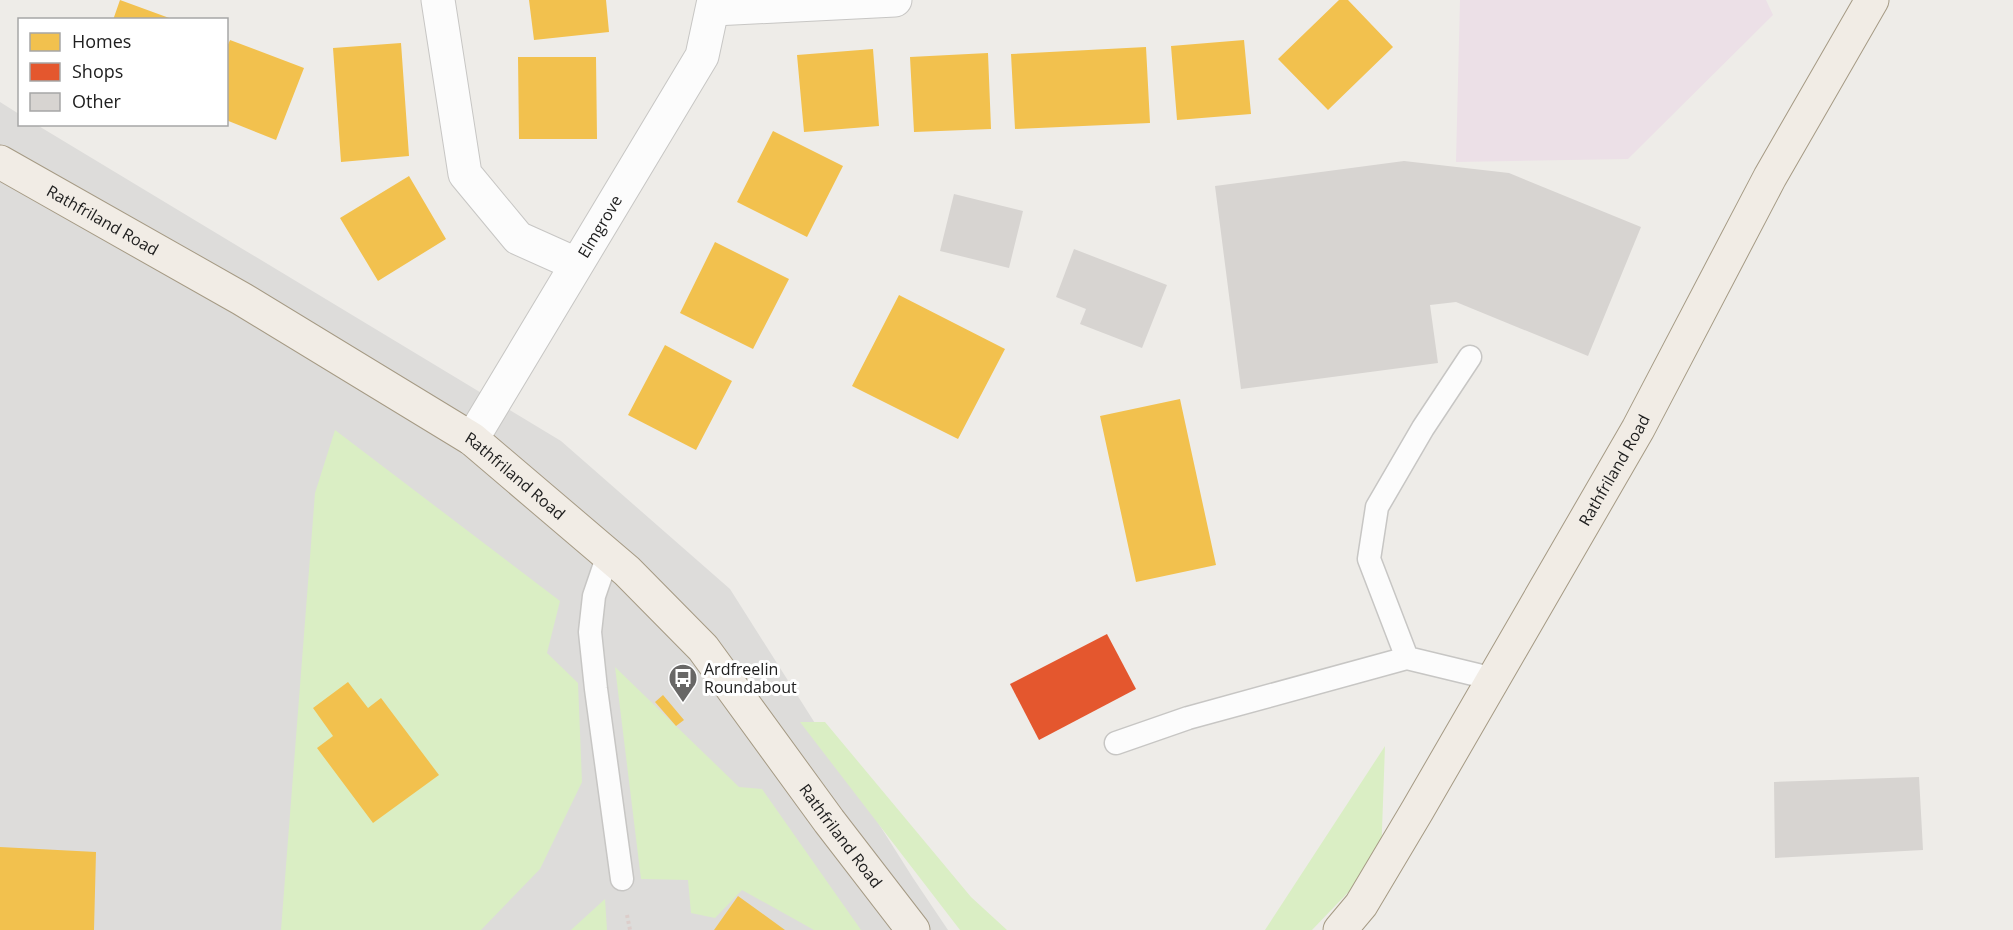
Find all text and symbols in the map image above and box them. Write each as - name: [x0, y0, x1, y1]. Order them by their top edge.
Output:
- legend: [18, 18, 228, 126]
- text: Homes: [72, 29, 131, 53]
- text: Shops: [72, 59, 123, 83]
- text: Other: [72, 89, 122, 113]
- street label: Rathfriland Road: [43, 180, 163, 261]
- street label: Elmgrove: [572, 191, 627, 262]
- street label: Rathfriland Road: [1573, 410, 1655, 530]
- street label: Rathfriland Road: [461, 427, 570, 525]
- place label: Ardfreelin Roundabout: [704, 658, 797, 698]
- bus stop icon: Ardfreelin Roundabout: [667, 662, 699, 704]
- street label: Rathfriland Road: [794, 779, 887, 892]

